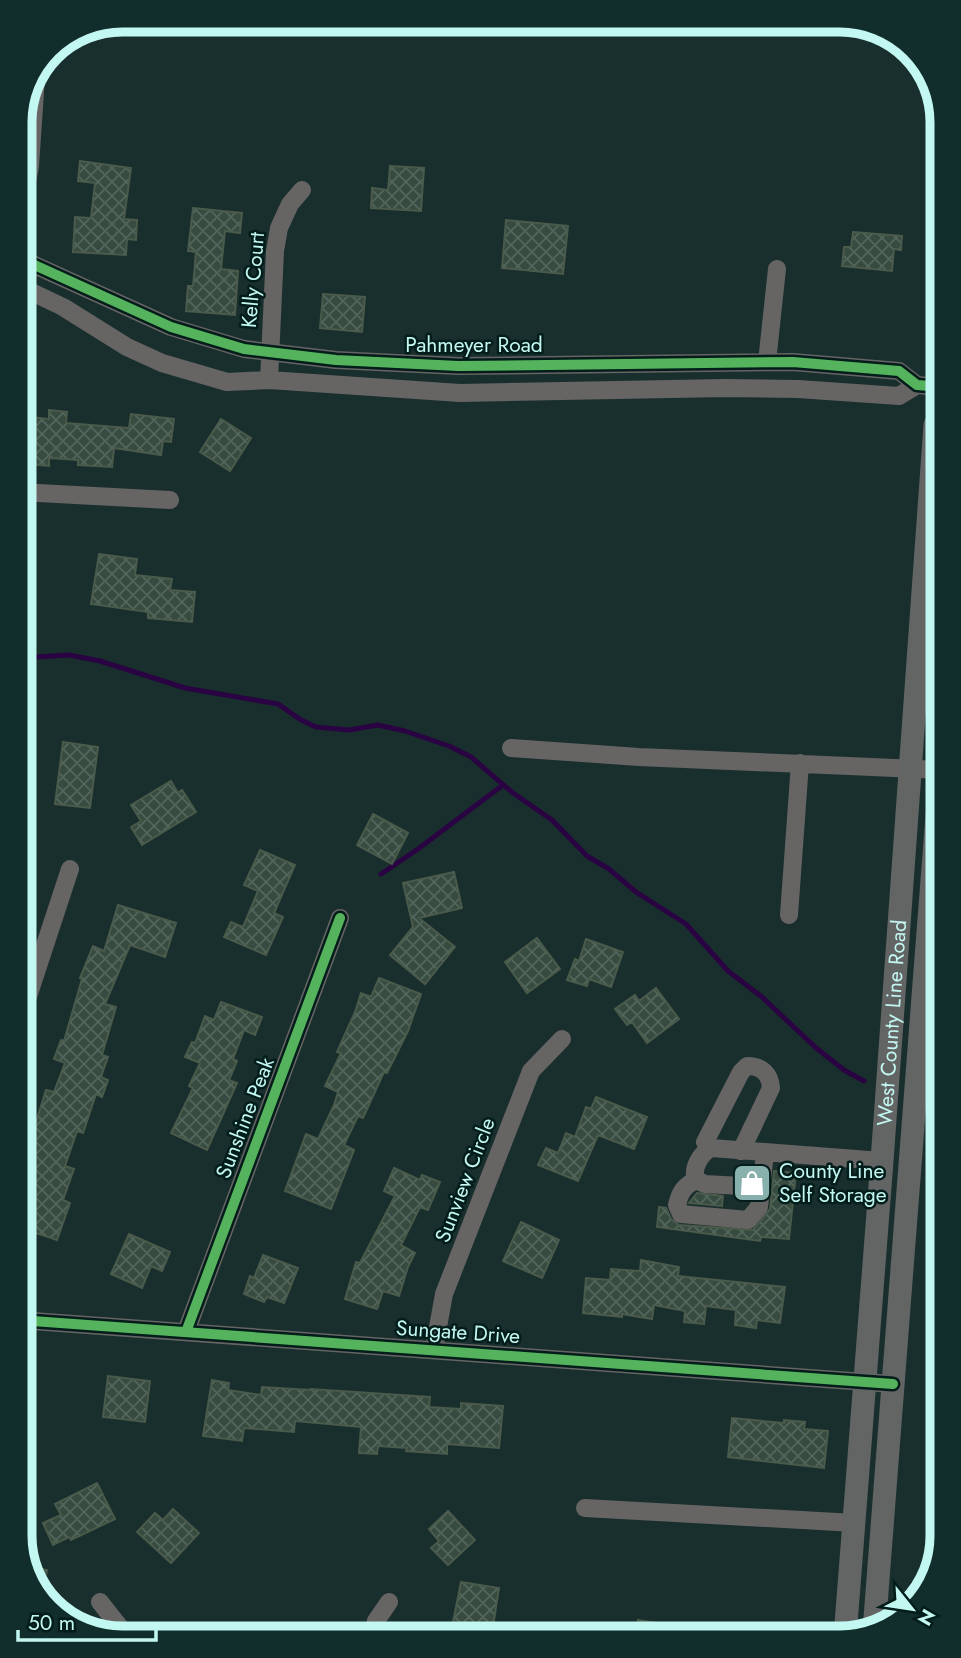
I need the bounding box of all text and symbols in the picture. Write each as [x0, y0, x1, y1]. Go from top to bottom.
street label: Kelly Court [234, 231, 272, 329]
street label: Pahmeyer Road [405, 330, 543, 360]
street label: West County Line Road [870, 919, 914, 1127]
street label: Sunshine Peak [208, 1052, 282, 1183]
street label: Sunview Circle [427, 1113, 503, 1247]
place label: County Line Self Storage [779, 1156, 887, 1210]
shop icon: County Line Self Storage [731, 1162, 773, 1204]
street label: Sungate Drive [395, 1313, 521, 1351]
north arrow [877, 1574, 947, 1644]
scale bar [18, 1598, 156, 1642]
text: N [911, 1604, 942, 1631]
text: 50 m [28, 1608, 75, 1638]

